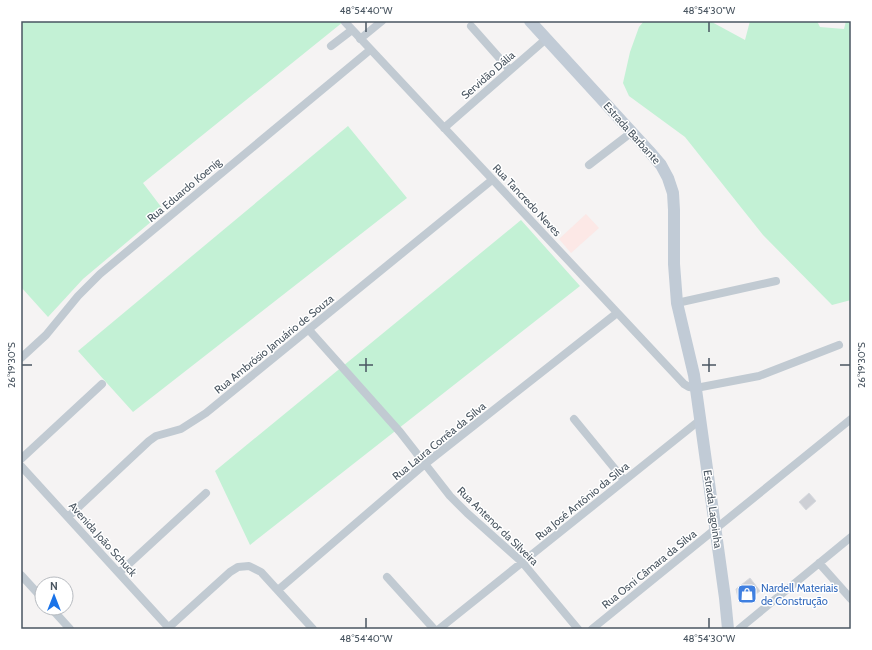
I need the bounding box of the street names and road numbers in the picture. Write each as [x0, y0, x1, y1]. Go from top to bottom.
street label: Servidão Dália [458, 47, 518, 102]
street label: Estrada Barbante [600, 99, 664, 167]
street label: Rua Eduardo Koenig [144, 155, 224, 225]
street label: Rua Tancredo Neves [490, 161, 564, 239]
street label: Rua Ambrósio Januário de Souza [211, 291, 337, 397]
street label: Rua Laura Corrêa da Silva [389, 399, 489, 483]
street label: Rua José Antônio da Silva [532, 458, 632, 543]
street label: Estrada Lagoinha [701, 469, 726, 550]
street label: Rua Antenor da Silveira [455, 484, 542, 569]
street label: Avenida João Schuck [66, 499, 140, 579]
street label: Rua Osni Câmara da Silva [599, 526, 700, 612]

